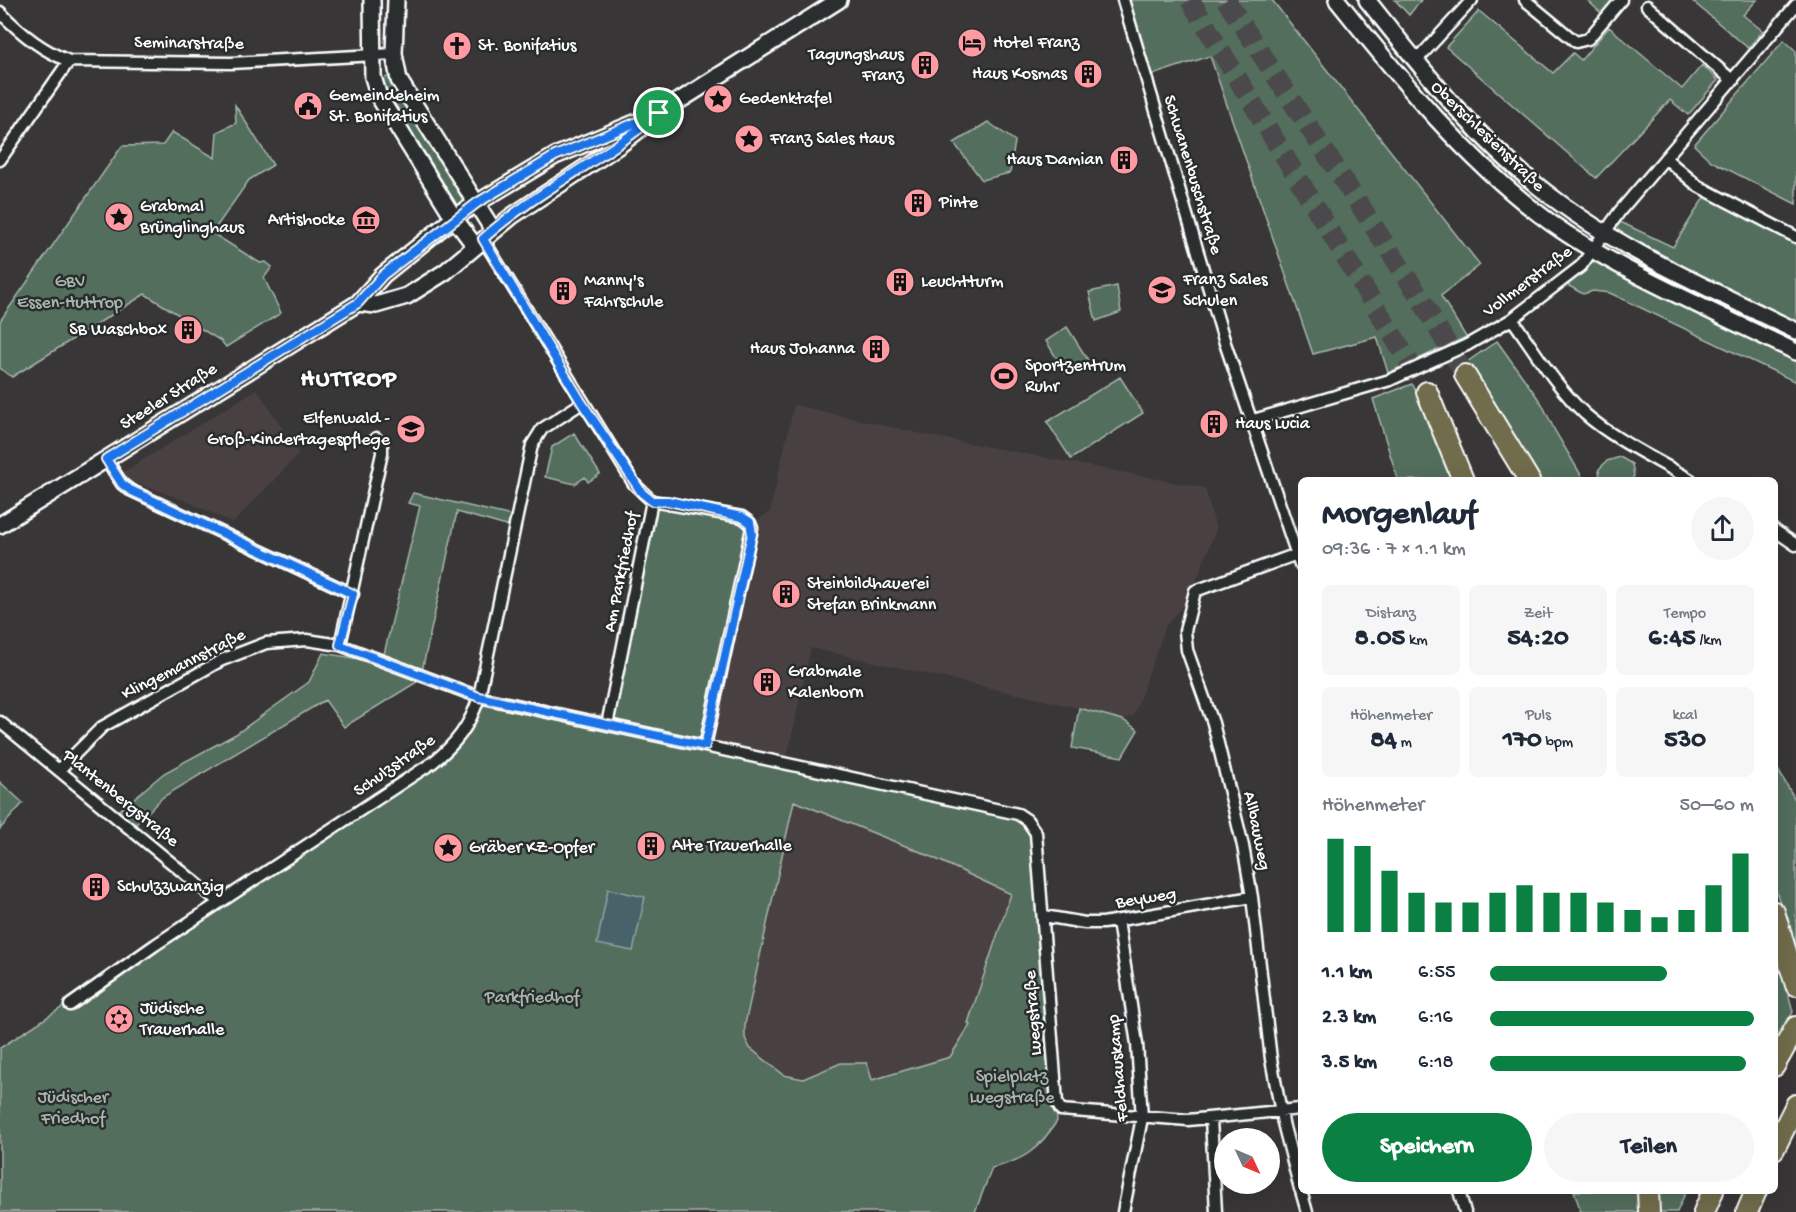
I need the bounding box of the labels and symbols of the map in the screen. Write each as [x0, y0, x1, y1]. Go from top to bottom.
hotel icon: Hotel Franz [956, 27, 988, 59]
church icon: St. Bonifatius [441, 30, 473, 62]
street label: Seminarstraße [134, 33, 245, 55]
place label: Hotel Franz [993, 33, 1081, 54]
place label: St. Bonifatius [478, 36, 578, 57]
place label: Tagungshaus Franz [807, 45, 905, 87]
building icon: Tagungshaus Franz [909, 49, 941, 81]
building icon: Haus Kosmas [1072, 58, 1104, 90]
place label: Haus Kosmas [972, 64, 1068, 85]
street label: Oberschlesienstraße [1426, 77, 1549, 197]
place icon: Gedenktafel [702, 83, 734, 115]
place label: Gemeindeheim St. Bonifatius [329, 86, 440, 128]
pin [633, 87, 684, 138]
place label: Gedenktafel [739, 89, 832, 110]
public building icon: Gemeindeheim St. Bonifatius [292, 90, 324, 122]
street label: Schwanenbuschstraße [1158, 93, 1226, 258]
place icon: Franz Sales Haus [733, 123, 765, 155]
place label: Franz Sales Haus [769, 129, 896, 150]
building icon: Haus Damian [1108, 144, 1140, 176]
place label: Haus Damian [1006, 150, 1103, 171]
building icon: Pinte [902, 187, 934, 219]
place label: Pinte [938, 193, 979, 214]
place label: Grabmal Brünglinghaus [139, 197, 246, 239]
place icon: Grabmal Brünglinghaus [103, 201, 135, 233]
museum icon: Artishocke [350, 204, 382, 236]
place label: Artishocke [268, 210, 346, 231]
street label: Vollmerstraße [1478, 241, 1577, 323]
building icon: Leuchtturm [884, 266, 916, 298]
place label: Franz Sales Schulen [1182, 270, 1269, 312]
place label: Manny's Fahrschule [583, 271, 664, 313]
park label: GBV Essen-Huttrop [17, 272, 123, 314]
place label: Leuchtturm [921, 272, 1004, 293]
school or university icon: Franz Sales Schulen [1146, 274, 1178, 306]
building icon: Manny's Fahrschule [547, 275, 579, 307]
building icon: SB Waschbox [172, 314, 204, 346]
place label: SB Waschbox [69, 320, 168, 341]
building icon: Haus Johanna [860, 333, 892, 365]
place label: Haus Johanna [750, 339, 856, 360]
place label: Sportzentrum Ruhr [1025, 356, 1126, 398]
street label: Steeler Straße [117, 358, 222, 435]
sports icon: Sportzentrum Ruhr [988, 360, 1020, 392]
district label: HUTTROP [301, 366, 397, 395]
building icon: Haus Lucia [1198, 408, 1230, 440]
place label: Elfenwald - Groß-Kindertagespflege [207, 409, 391, 451]
school or university icon: Elfenwald - Groß-Kindertagespflege [395, 413, 427, 445]
place label: Haus Lucia [1235, 414, 1311, 435]
street label: Am Parkfriedhof [600, 509, 644, 634]
place label: Steinbildhauerei Stefan Brinkmann [807, 574, 937, 616]
building icon: Steinbildhauerei Stefan Brinkmann [770, 578, 802, 610]
street label: Klingemannstraße [119, 624, 250, 705]
place label: Grabmale Kalenborn [788, 662, 864, 704]
building icon: Grabmale Kalenborn [751, 666, 783, 698]
street label: Schulzstraße [350, 730, 441, 802]
street label: Plantenbergstraße [57, 745, 183, 853]
street label: Allbauweg [1237, 790, 1275, 872]
building icon: Alte Trauerhalle [635, 830, 667, 862]
place icon: Gräber KZ-Opfer [432, 832, 464, 864]
place label: Alte Trauerhalle [672, 836, 792, 857]
place label: Gräber KZ-Opfer [469, 838, 596, 859]
building icon: Schulzzwanzig [80, 871, 112, 903]
place label: Schulzzwanzig [117, 877, 224, 898]
street label: Beyweg [1113, 884, 1178, 914]
street label: Luegstraße [1021, 969, 1047, 1056]
park label: Parkfriedhof [484, 988, 581, 1009]
place label: Jüdische Trauerhalle [139, 999, 225, 1041]
synagogue icon: Jüdische Trauerhalle [103, 1003, 135, 1035]
street label: Feldhauskamp [1104, 1013, 1134, 1123]
park label: Spielplatz Luegstraße [969, 1067, 1055, 1109]
park label: Jüdischer Friedhof [38, 1088, 110, 1130]
north arrow [1214, 1128, 1280, 1194]

